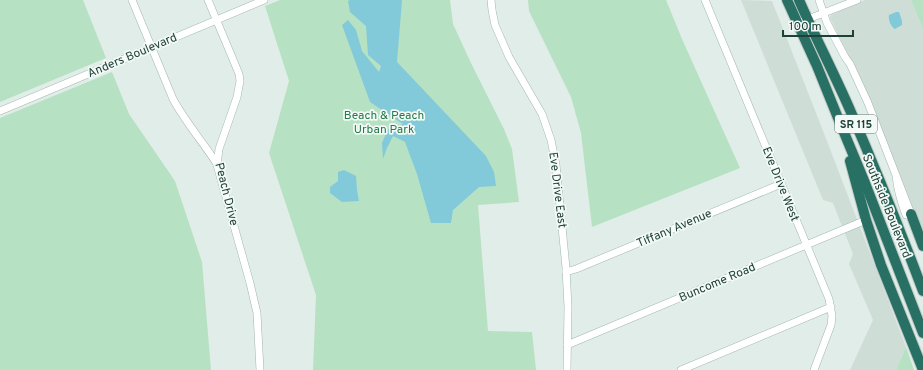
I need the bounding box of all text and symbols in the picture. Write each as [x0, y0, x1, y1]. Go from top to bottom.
scale bar [783, 12, 853, 38]
text: 100 m [789, 19, 822, 35]
street label: Anders Boulevard [85, 30, 180, 82]
park label: Beach & Peach Urban Park [344, 108, 424, 138]
road number: SR 115 [835, 115, 877, 133]
street label: Eve Drive West [758, 145, 802, 224]
street label: Eve Drive East [544, 151, 570, 229]
street label: Southside Boulevard [858, 152, 914, 261]
street label: Peach Drive [210, 161, 242, 227]
street label: Tiffany Avenue [634, 206, 714, 252]
street label: Buncome Road [677, 260, 758, 306]

